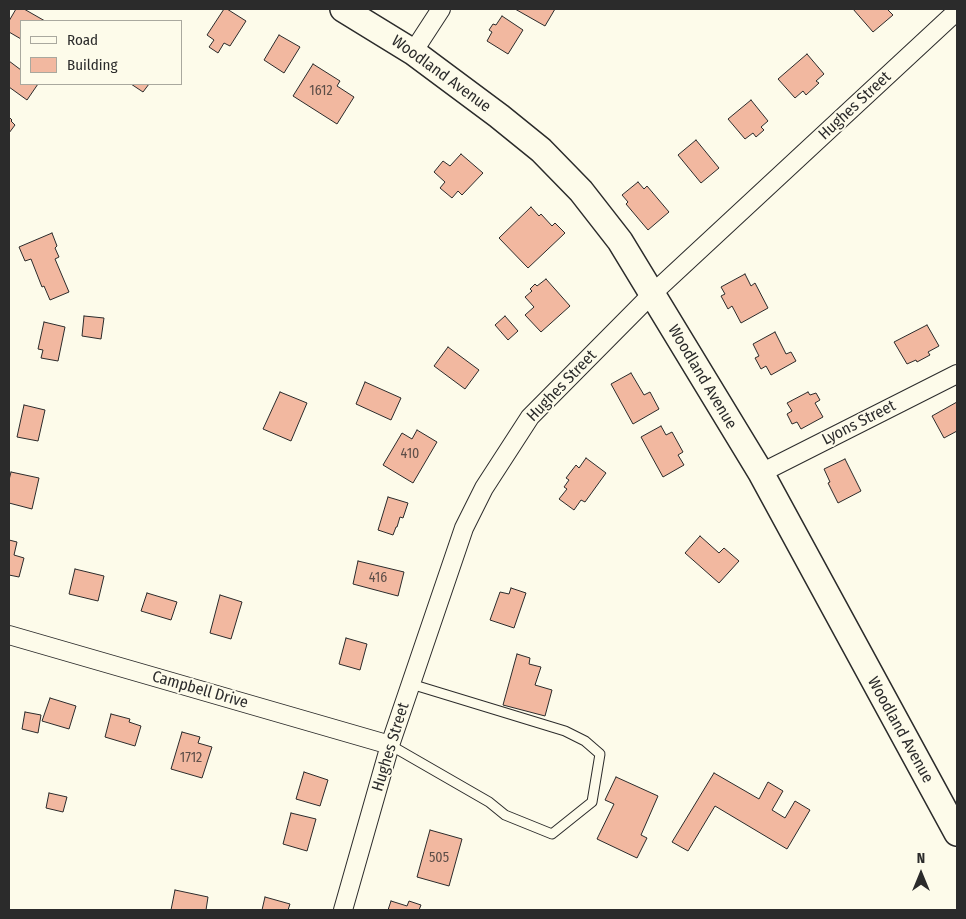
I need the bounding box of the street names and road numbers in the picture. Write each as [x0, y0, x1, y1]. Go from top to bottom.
street label: Woodland Avenue [388, 32, 494, 116]
street label: Hughes Street [815, 68, 895, 144]
street label: Woodland Avenue [663, 321, 741, 433]
street label: Hughes Street [523, 346, 601, 426]
street label: Lyons Street [819, 396, 899, 450]
street label: Campbell Drive [150, 667, 250, 713]
street label: Woodland Avenue [863, 674, 937, 786]
street label: Hughes Street [368, 700, 414, 794]

